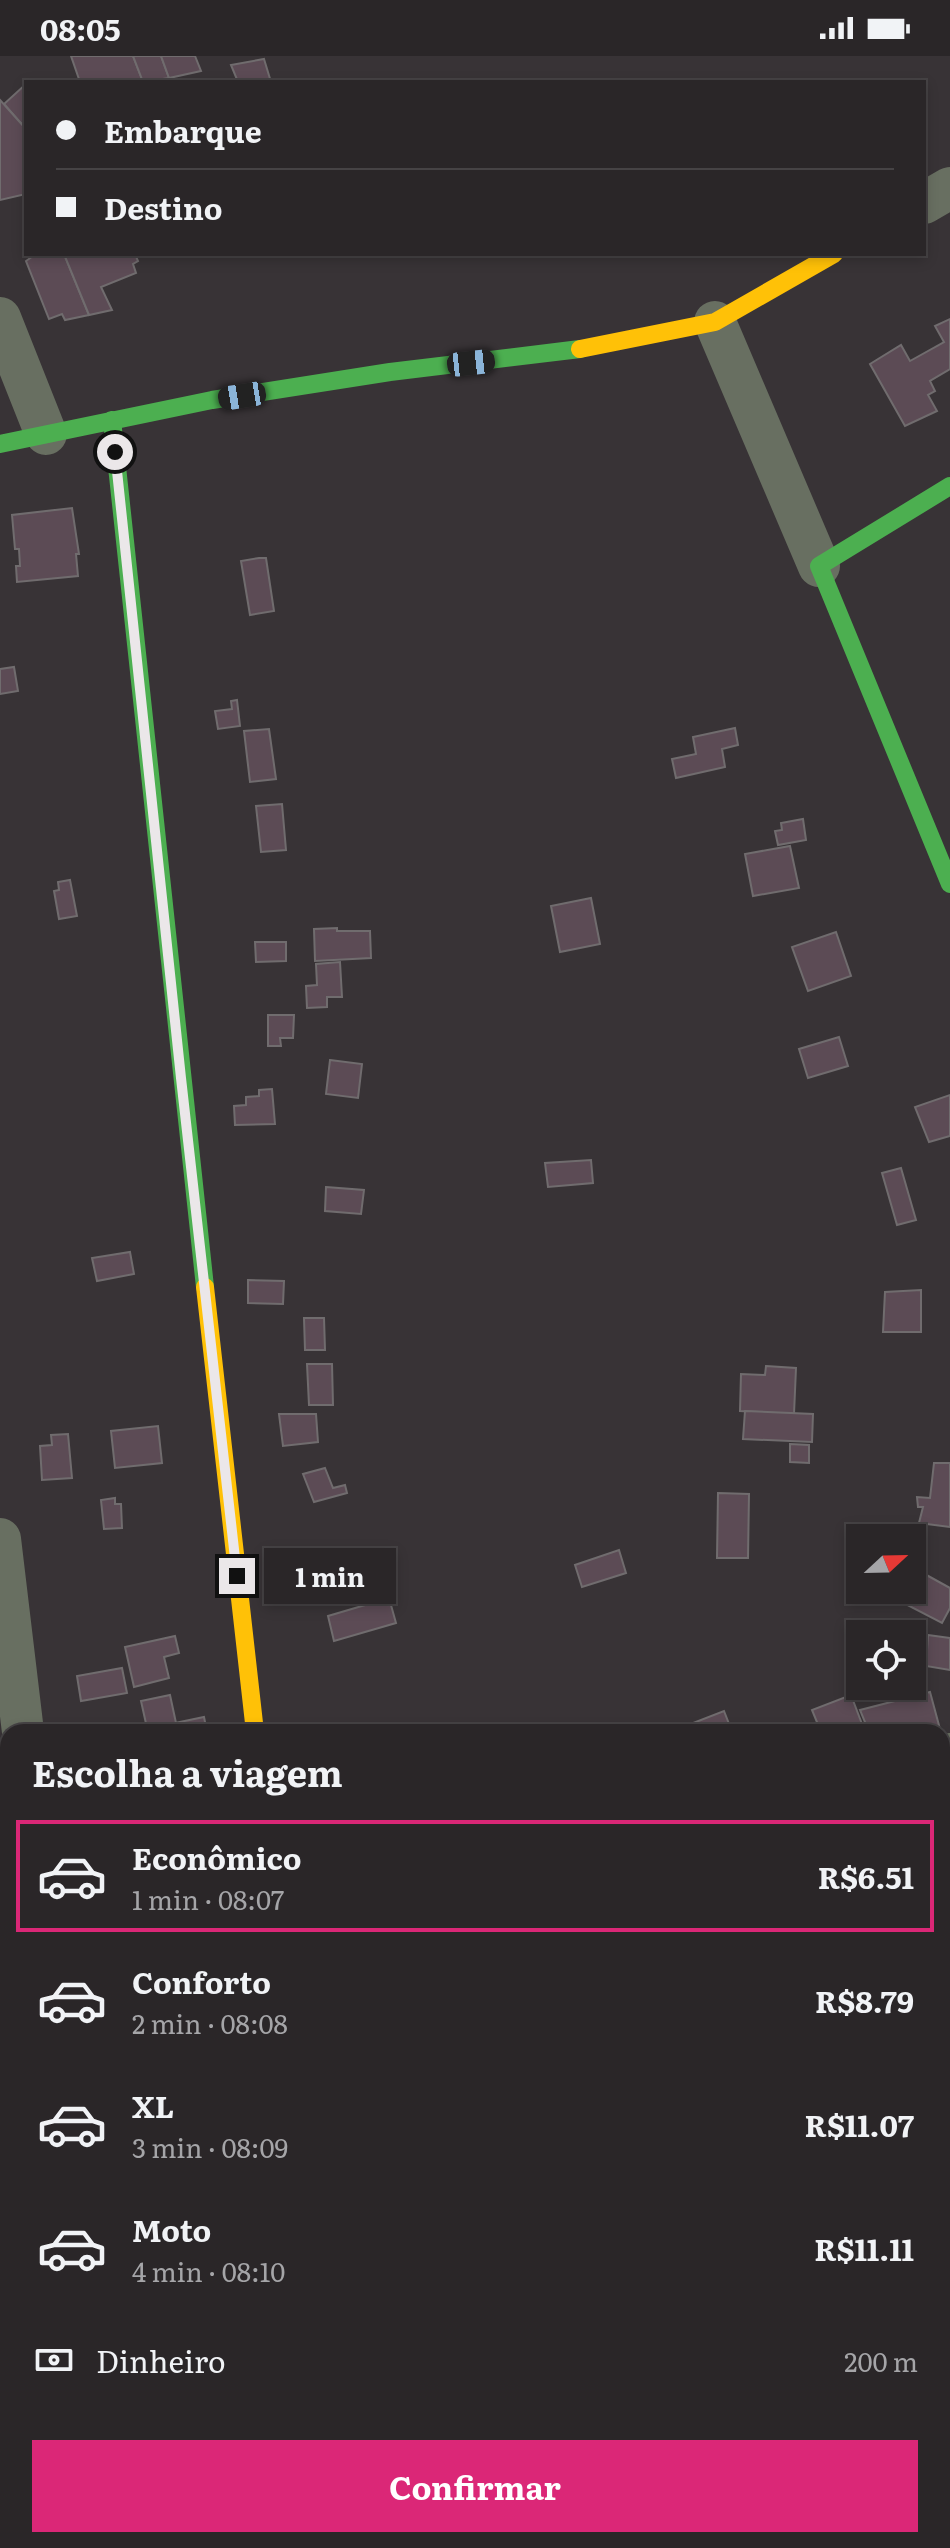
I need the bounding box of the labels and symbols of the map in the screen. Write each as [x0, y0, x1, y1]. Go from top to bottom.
car [446, 349, 496, 377]
car [216, 380, 268, 412]
route start [97, 434, 133, 470]
north arrow [846, 1524, 926, 1604]
callout: 1 min [265, 1548, 397, 1604]
route end [219, 1558, 255, 1594]

